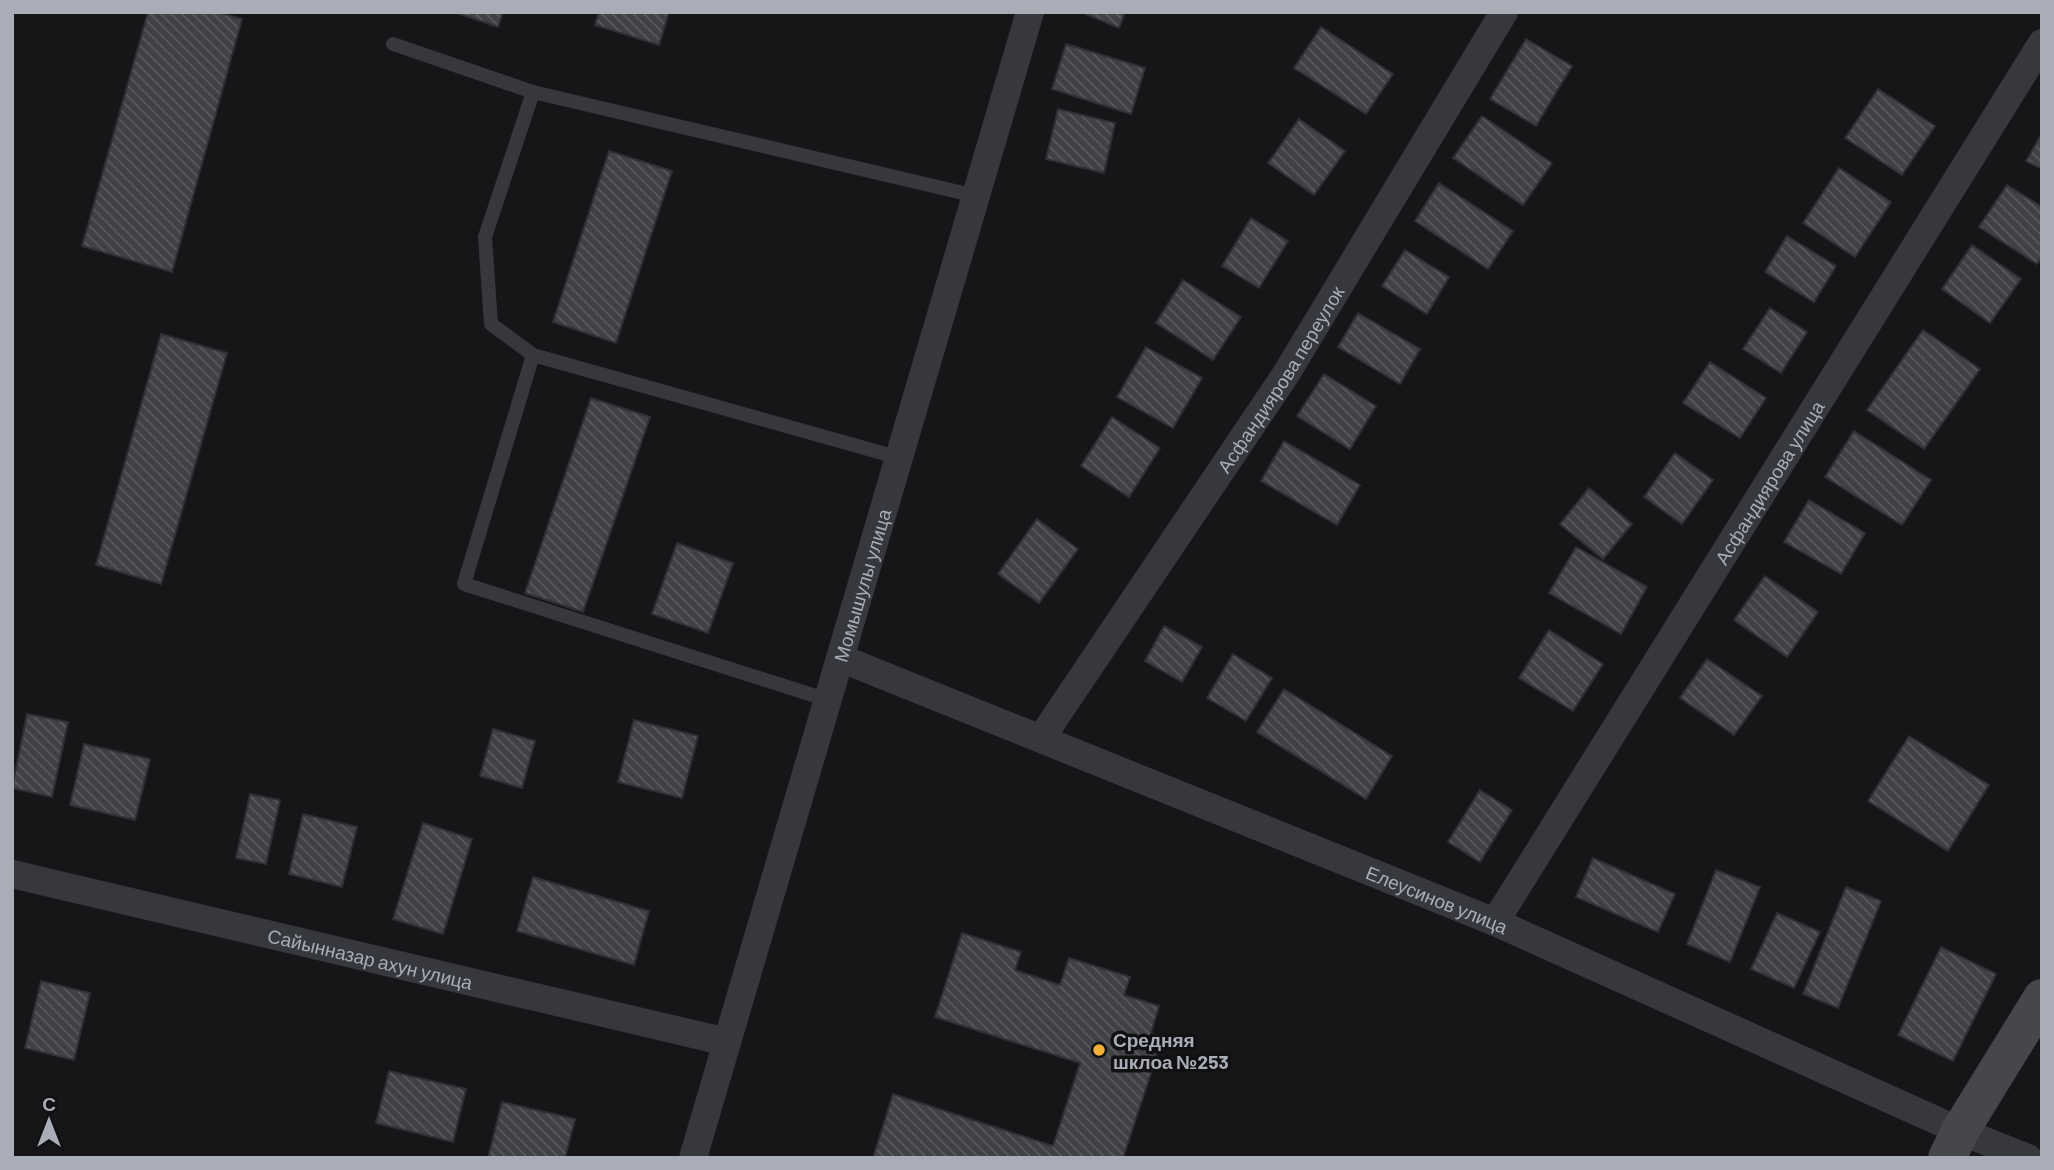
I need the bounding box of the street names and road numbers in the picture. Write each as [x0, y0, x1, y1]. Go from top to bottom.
street label: Асфандиярова переулок [1212, 281, 1348, 477]
street label: Асфандиярова улица [1709, 396, 1829, 568]
street label: Момышулы улица [828, 506, 895, 665]
street label: Елеусинов улица [1363, 860, 1512, 938]
street label: Сайынназар ахун улица [265, 923, 476, 993]

